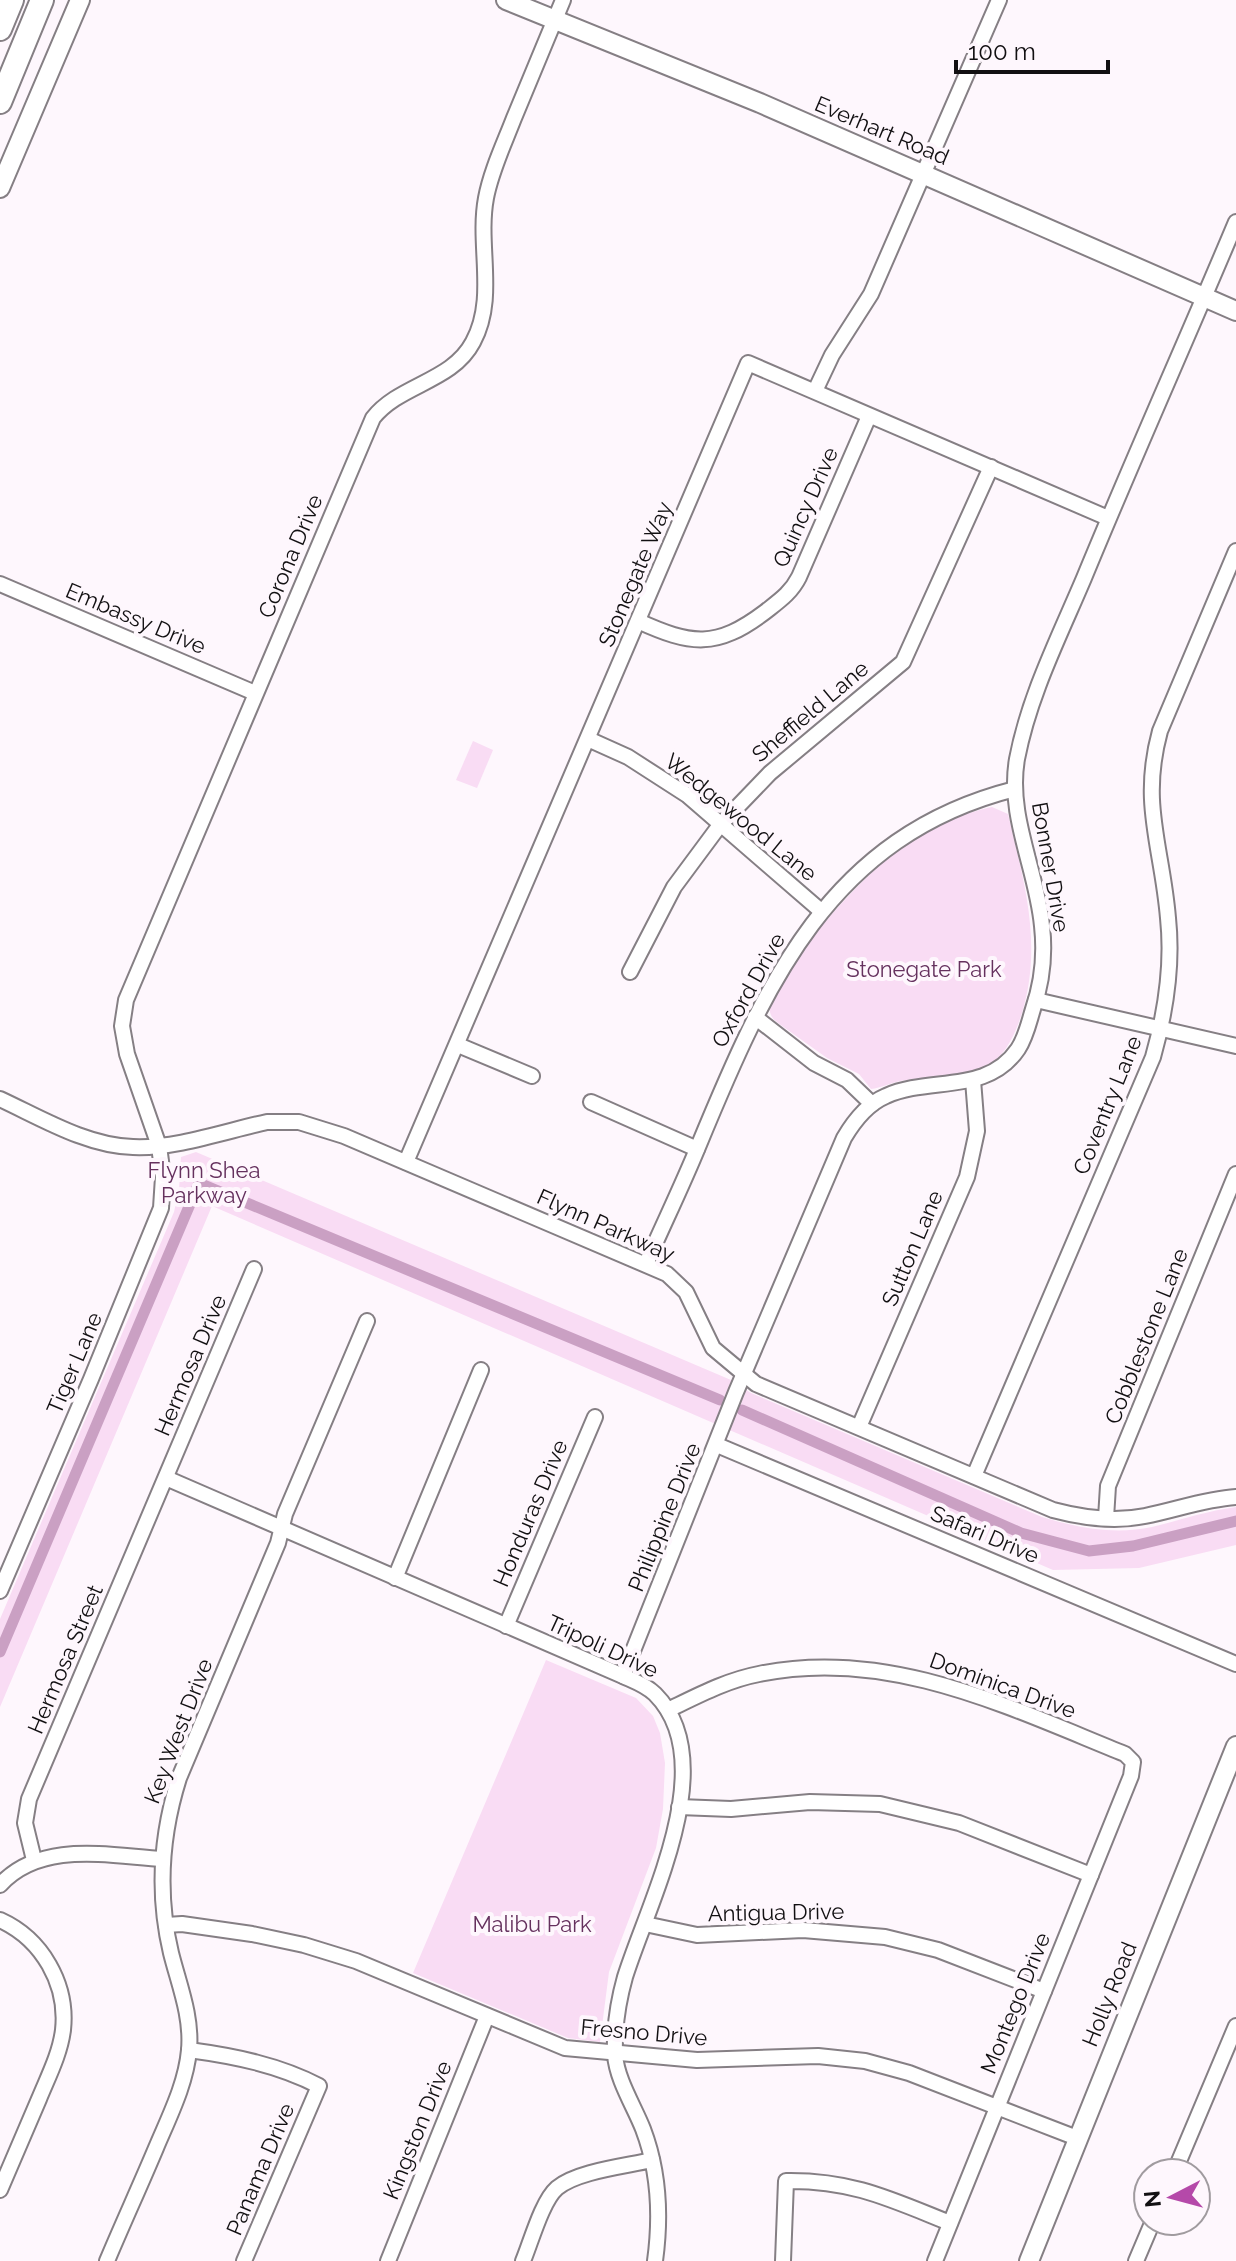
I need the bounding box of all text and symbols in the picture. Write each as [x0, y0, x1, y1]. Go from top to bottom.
scale bar [956, 24, 1108, 74]
text: 100 m [968, 37, 1036, 66]
street label: Everhart Road [811, 90, 953, 170]
street label: Quincy Drive [767, 443, 843, 571]
street label: Corona Drive [252, 490, 328, 622]
street label: Stonegate Way [593, 498, 677, 650]
street label: Embassy Drive [62, 577, 210, 659]
street label: Sheffield Lane [747, 655, 874, 767]
street label: Wedgewood Lane [660, 748, 822, 886]
street label: Bonner Drive [1027, 800, 1075, 934]
street label: Oxford Drive [706, 928, 790, 1052]
park label: Stonegate Park [846, 956, 1002, 982]
street label: Coventry Lane [1067, 1032, 1147, 1178]
park label: Flynn Shea Parkway [148, 1157, 260, 1208]
street label: Flynn Parkway [533, 1183, 679, 1267]
street label: Sutton Lane [876, 1186, 948, 1310]
street label: Cobblestone Lane [1099, 1244, 1193, 1428]
street label: Hermosa Drive [149, 1290, 231, 1439]
street label: Tiger Lane [41, 1308, 107, 1418]
street label: Honduras Drive [487, 1436, 573, 1590]
street label: Philippine Drive [622, 1439, 706, 1595]
street label: Safari Drive [927, 1500, 1043, 1568]
street label: Hermosa Street [22, 1580, 108, 1737]
street label: Tripoli Drive [543, 1609, 663, 1683]
street label: Dominica Drive [926, 1647, 1080, 1724]
street label: Key West Drive [138, 1655, 218, 1807]
street label: Antigua Drive [708, 1898, 845, 1926]
park label: Malibu Park [472, 1911, 592, 1937]
street label: Montego Drive [975, 1929, 1055, 2077]
street label: Holly Road [1076, 1938, 1142, 2050]
street label: Fresno Drive [580, 2014, 708, 2050]
street label: Kingston Drive [377, 2057, 457, 2203]
street label: Panama Drive [221, 2099, 299, 2239]
north arrow [1132, 2157, 1212, 2237]
text: N [1138, 2189, 1166, 2209]

